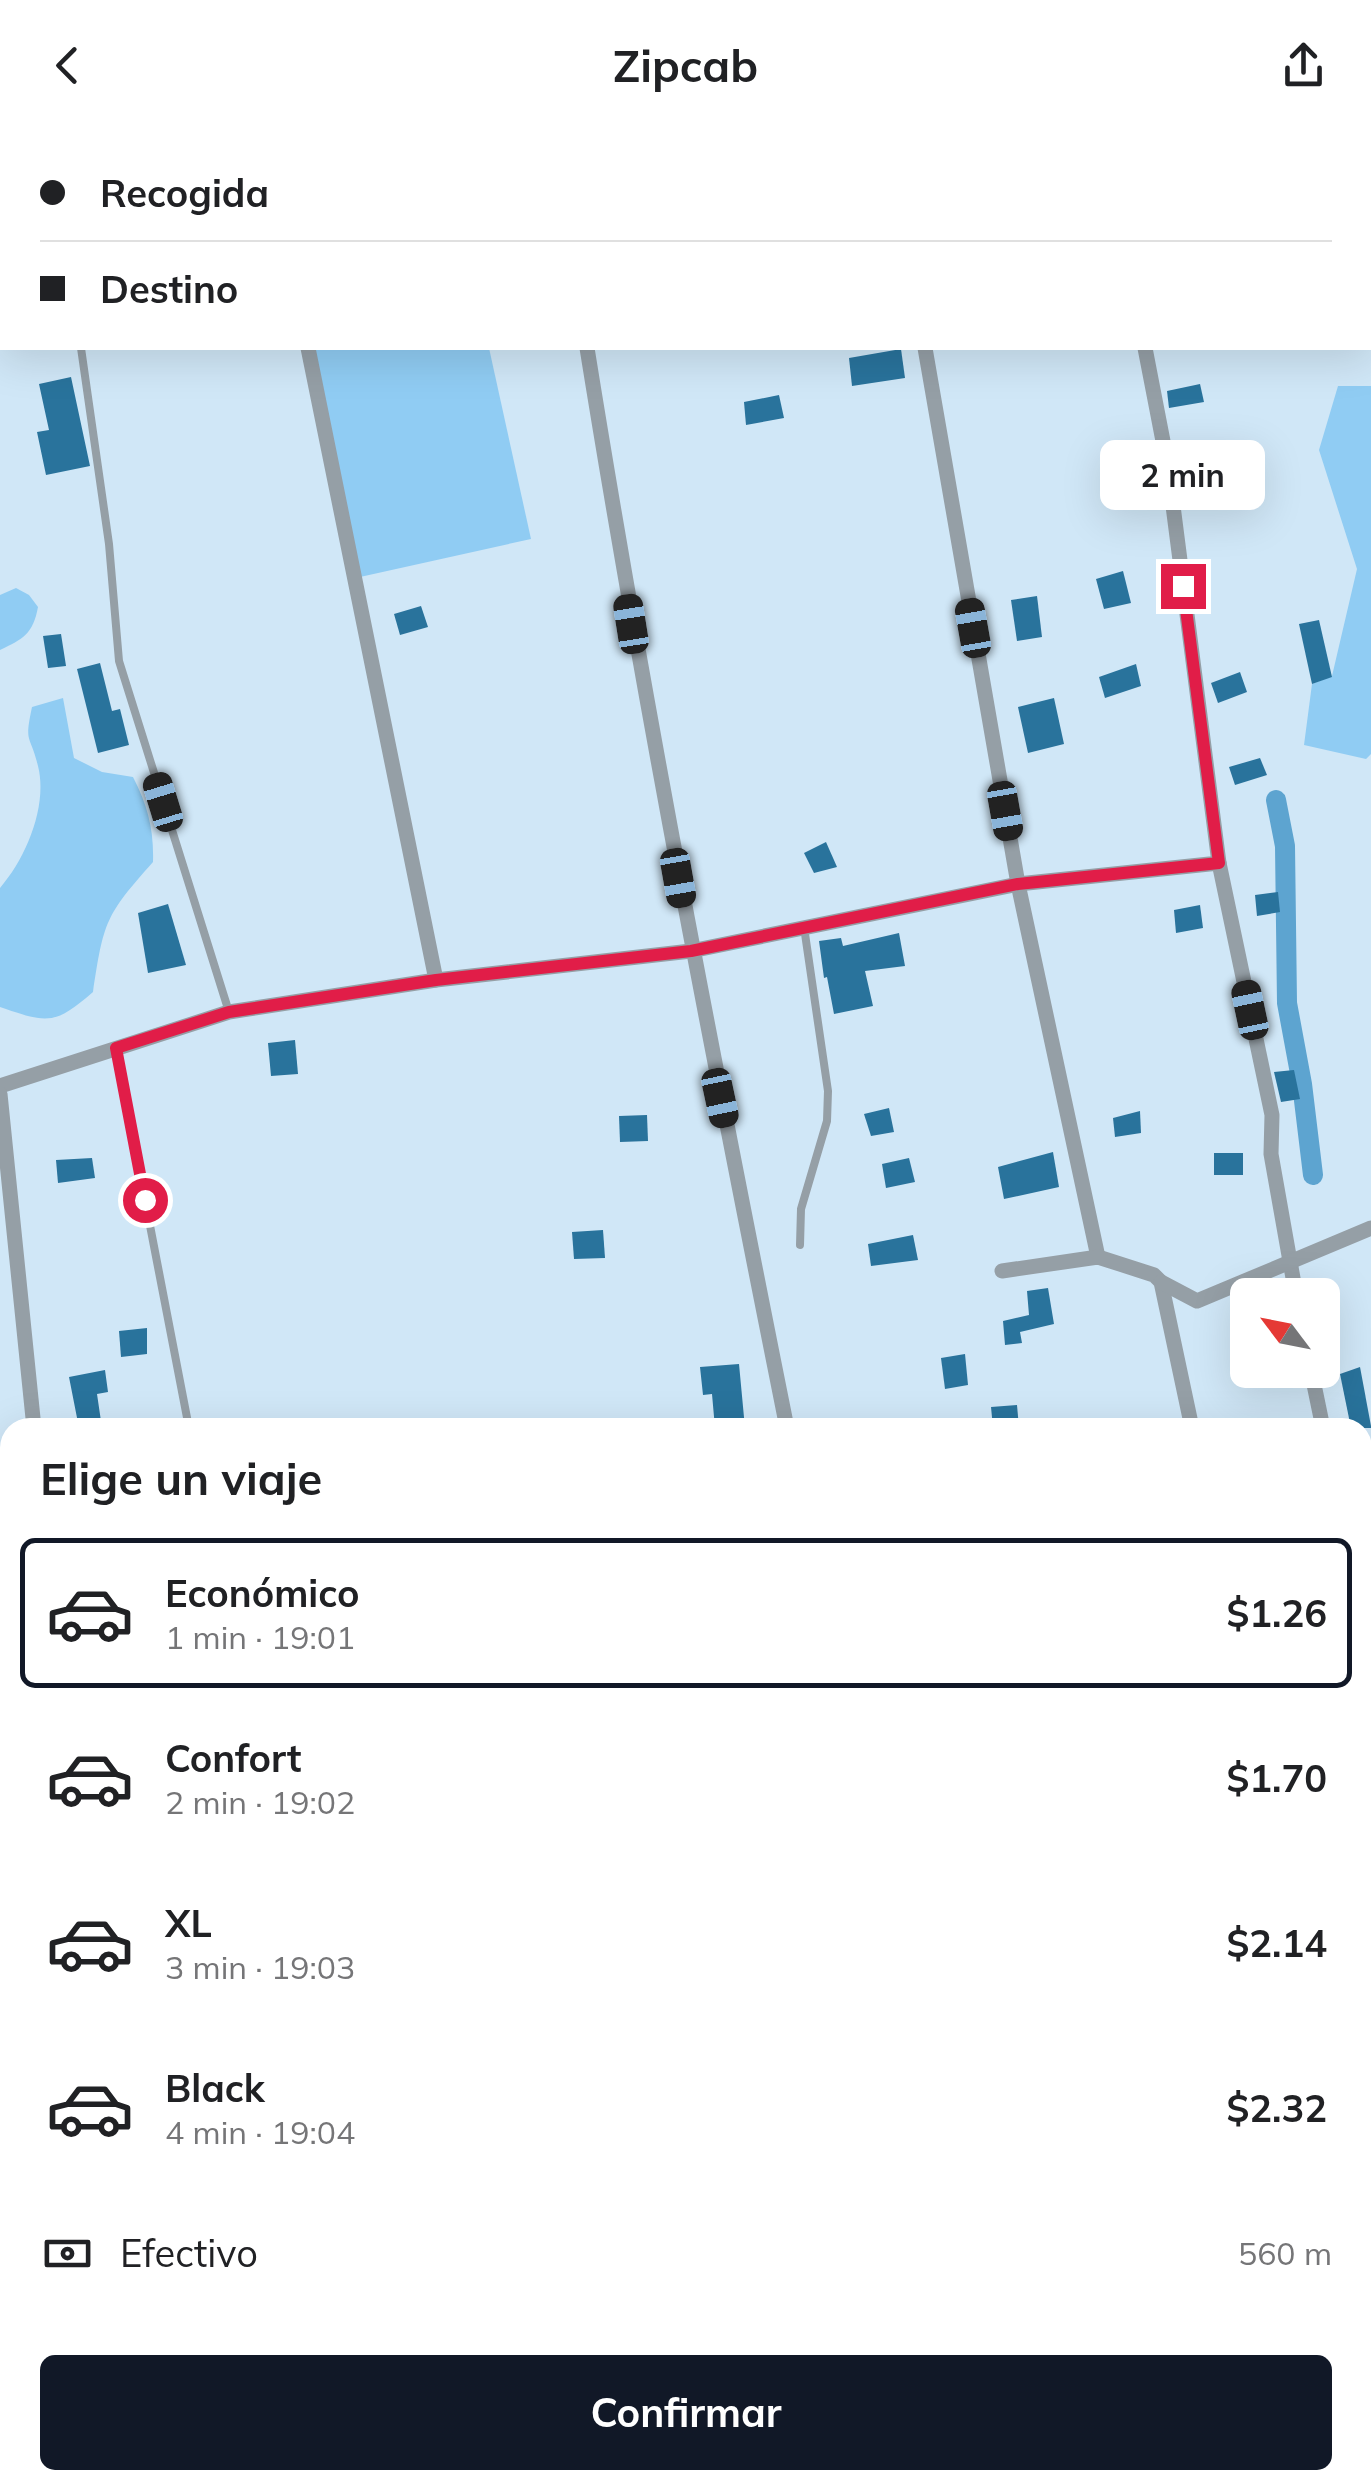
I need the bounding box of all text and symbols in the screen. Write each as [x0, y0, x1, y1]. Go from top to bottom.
text: Zipcab [613, 37, 758, 93]
icon: back [40, 38, 95, 93]
icon: share [1276, 38, 1331, 93]
text: Recogida [100, 169, 269, 217]
text: Destino [100, 265, 238, 313]
callout: 2 min [1100, 441, 1266, 511]
text: 2 min [1140, 455, 1225, 495]
route end [1161, 564, 1206, 609]
car [611, 592, 651, 656]
car [953, 596, 993, 660]
car [140, 769, 186, 835]
car [985, 779, 1025, 843]
car [658, 846, 698, 910]
car [1229, 978, 1271, 1042]
car [699, 1066, 741, 1130]
route start [123, 1178, 168, 1223]
north arrow [1230, 1278, 1340, 1388]
map controls [1230, 1278, 1340, 1388]
text: Elige un viaje [40, 1450, 322, 1506]
icon: car [45, 1568, 135, 1658]
text: Económico [165, 1569, 360, 1617]
text: $1.26 [1226, 1589, 1327, 1637]
text: 1 min · 19:01 [165, 1617, 355, 1657]
icon: car [45, 1733, 135, 1823]
text: Confort [165, 1734, 302, 1782]
text: $1.70 [1226, 1754, 1327, 1802]
text: 2 min · 19:02 [165, 1782, 355, 1822]
icon: car [45, 1898, 135, 1988]
text: XL [165, 1899, 212, 1947]
text: $2.14 [1226, 1919, 1327, 1967]
text: 3 min · 19:03 [165, 1947, 355, 1987]
icon: car [45, 2063, 135, 2153]
text: Black [165, 2064, 265, 2112]
text: $2.32 [1226, 2084, 1327, 2132]
text: 4 min · 19:04 [165, 2112, 355, 2152]
icon: cash [40, 2226, 95, 2281]
text: Efectivo [120, 2229, 258, 2277]
text: 560 m [1238, 2233, 1332, 2273]
button: Confirmar [40, 2355, 1332, 2470]

